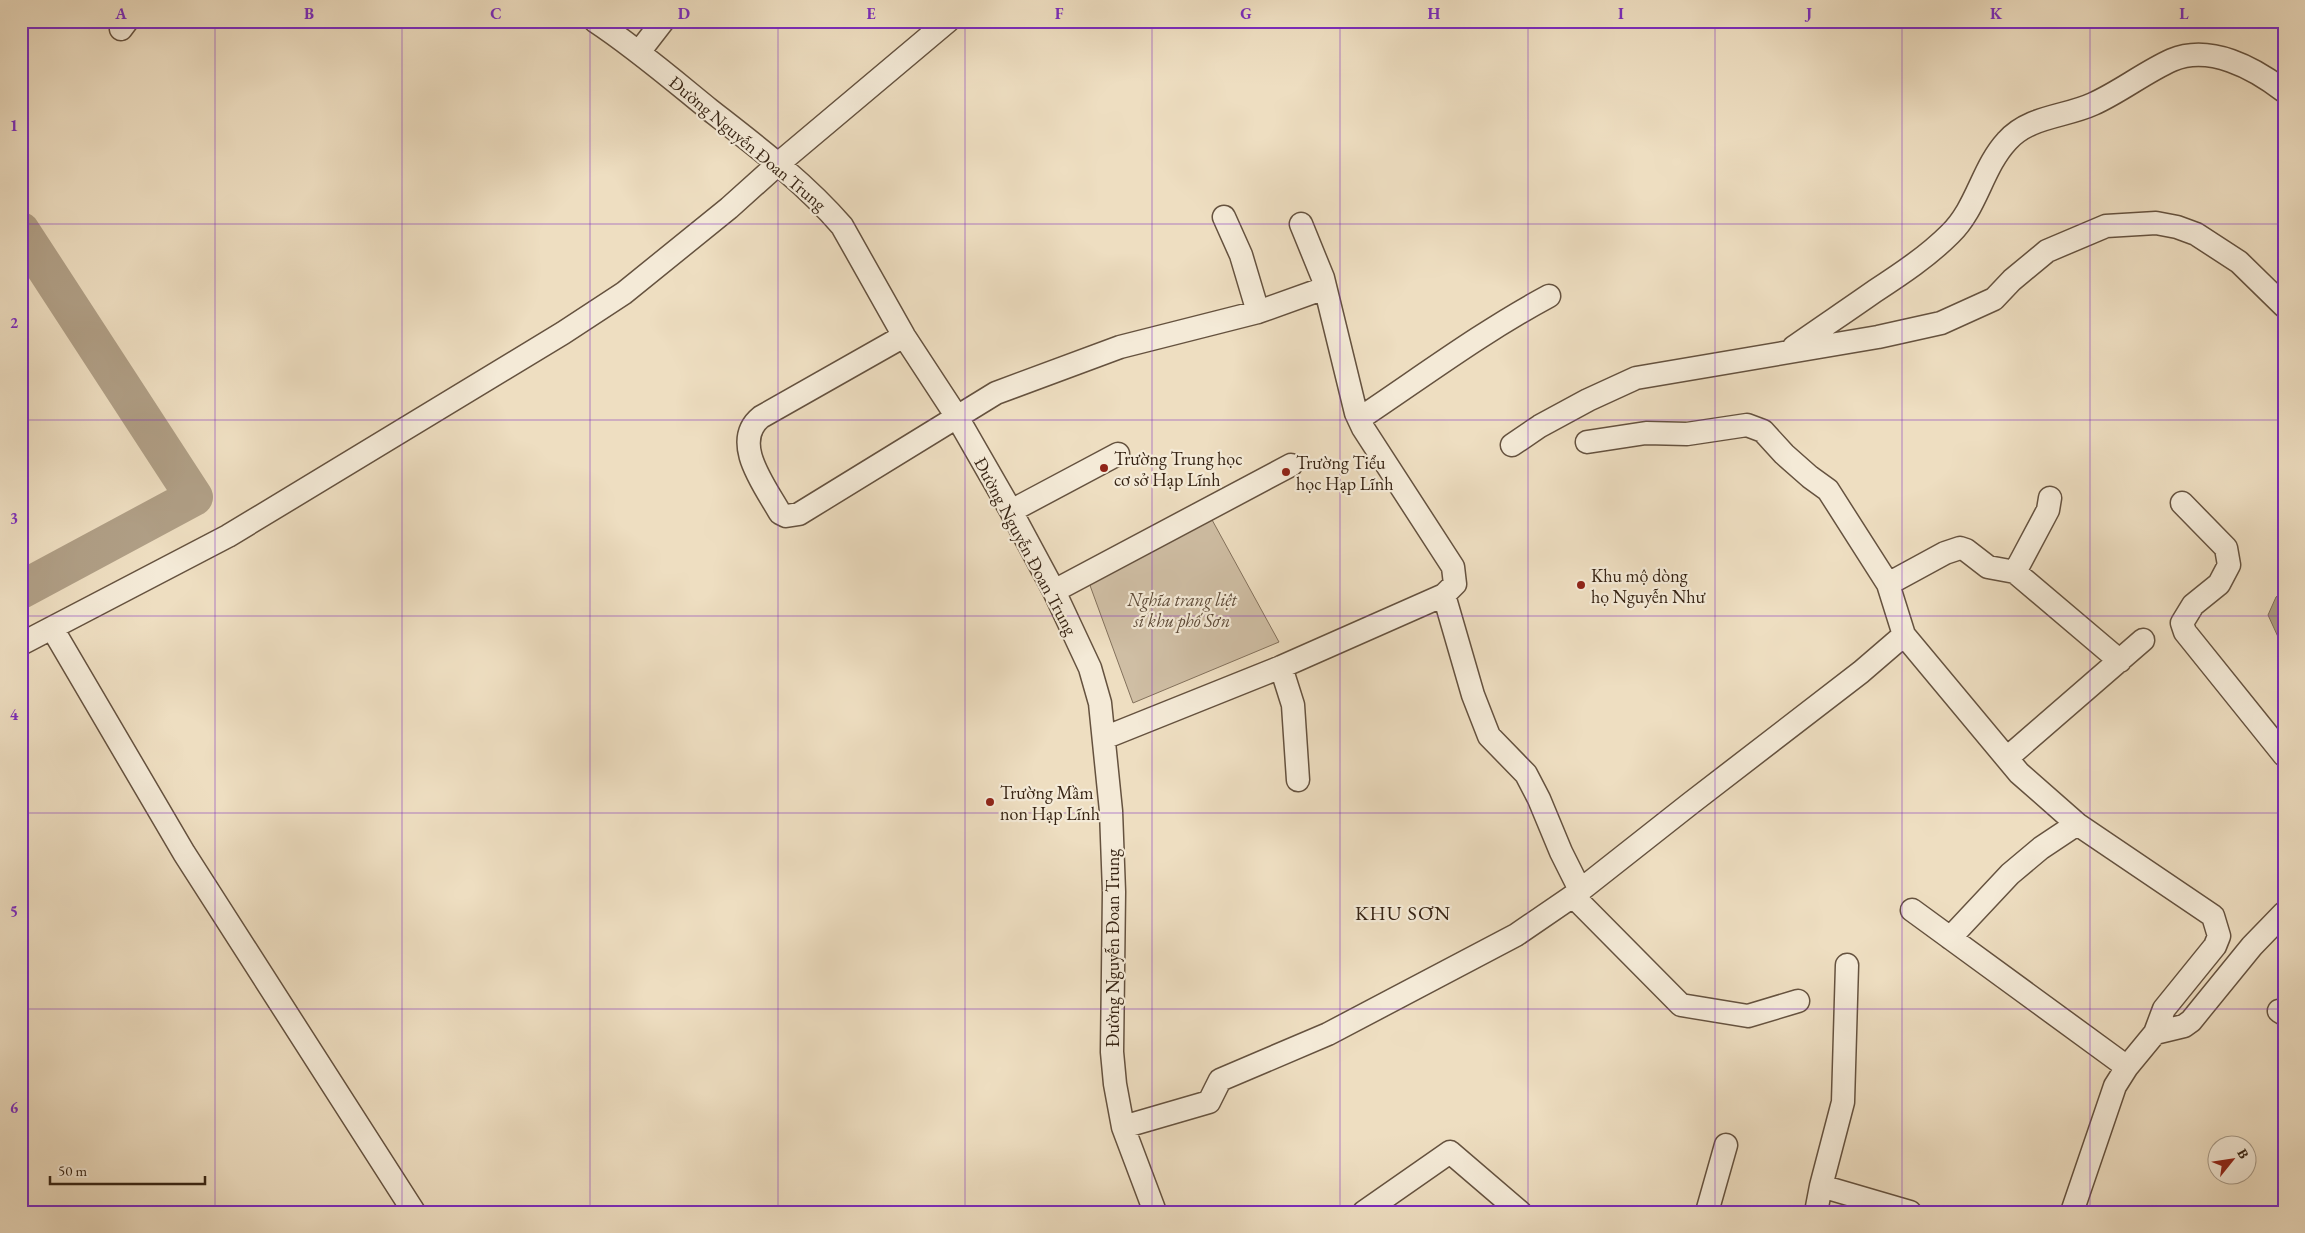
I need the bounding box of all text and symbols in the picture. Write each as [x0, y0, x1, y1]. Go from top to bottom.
text: A [114, 3, 127, 24]
text: B [304, 3, 314, 24]
text: C [490, 3, 502, 24]
text: D [678, 3, 690, 24]
text: E [866, 3, 876, 24]
text: F [1055, 3, 1064, 24]
text: G [1240, 3, 1252, 24]
text: H [1428, 3, 1441, 24]
text: I [1618, 3, 1624, 24]
text: J [1804, 3, 1812, 24]
text: K [1990, 3, 2003, 24]
text: L [2179, 3, 2189, 24]
street label: Đường Nguyễn Đoan Trung [665, 70, 831, 216]
text: 1 [10, 115, 18, 136]
text: 2 [10, 312, 19, 333]
place label: Trường Trung học cơ sở Hạp Lĩnh [1114, 447, 1243, 491]
place label: Trường Tiểu học Hạp Lĩnh [1296, 451, 1394, 495]
street label: Đường Nguyễn Đoan Trung [969, 453, 1083, 639]
marker: Trường Trung học cơ sở Hạp Lĩnh [1098, 462, 1110, 474]
marker: Trường Tiểu học Hạp Lĩnh [1280, 466, 1292, 478]
text: 3 [10, 508, 18, 529]
place label: Khu mộ dòng họ Nguyễn Như [1591, 564, 1706, 608]
marker: Khu mộ dòng họ Nguyễn Như [1575, 579, 1587, 591]
park label: Nghĩa trang liệt sĩ khu phố Sơn [1126, 588, 1237, 633]
text: 4 [10, 704, 19, 725]
place label: Trường Mầm non Hạp Lĩnh [1000, 781, 1100, 825]
marker: Trường Mầm non Hạp Lĩnh [984, 796, 996, 808]
street label: Đường Nguyễn Đoan Trung [1101, 849, 1124, 1047]
district label: KHU SƠN [1355, 900, 1451, 926]
text: 5 [10, 901, 18, 922]
text: 6 [10, 1097, 19, 1118]
north arrow [2208, 1136, 2258, 1186]
text: B [2233, 1145, 2253, 1162]
scale bar [50, 1153, 205, 1185]
text: 50 m [58, 1161, 87, 1180]

